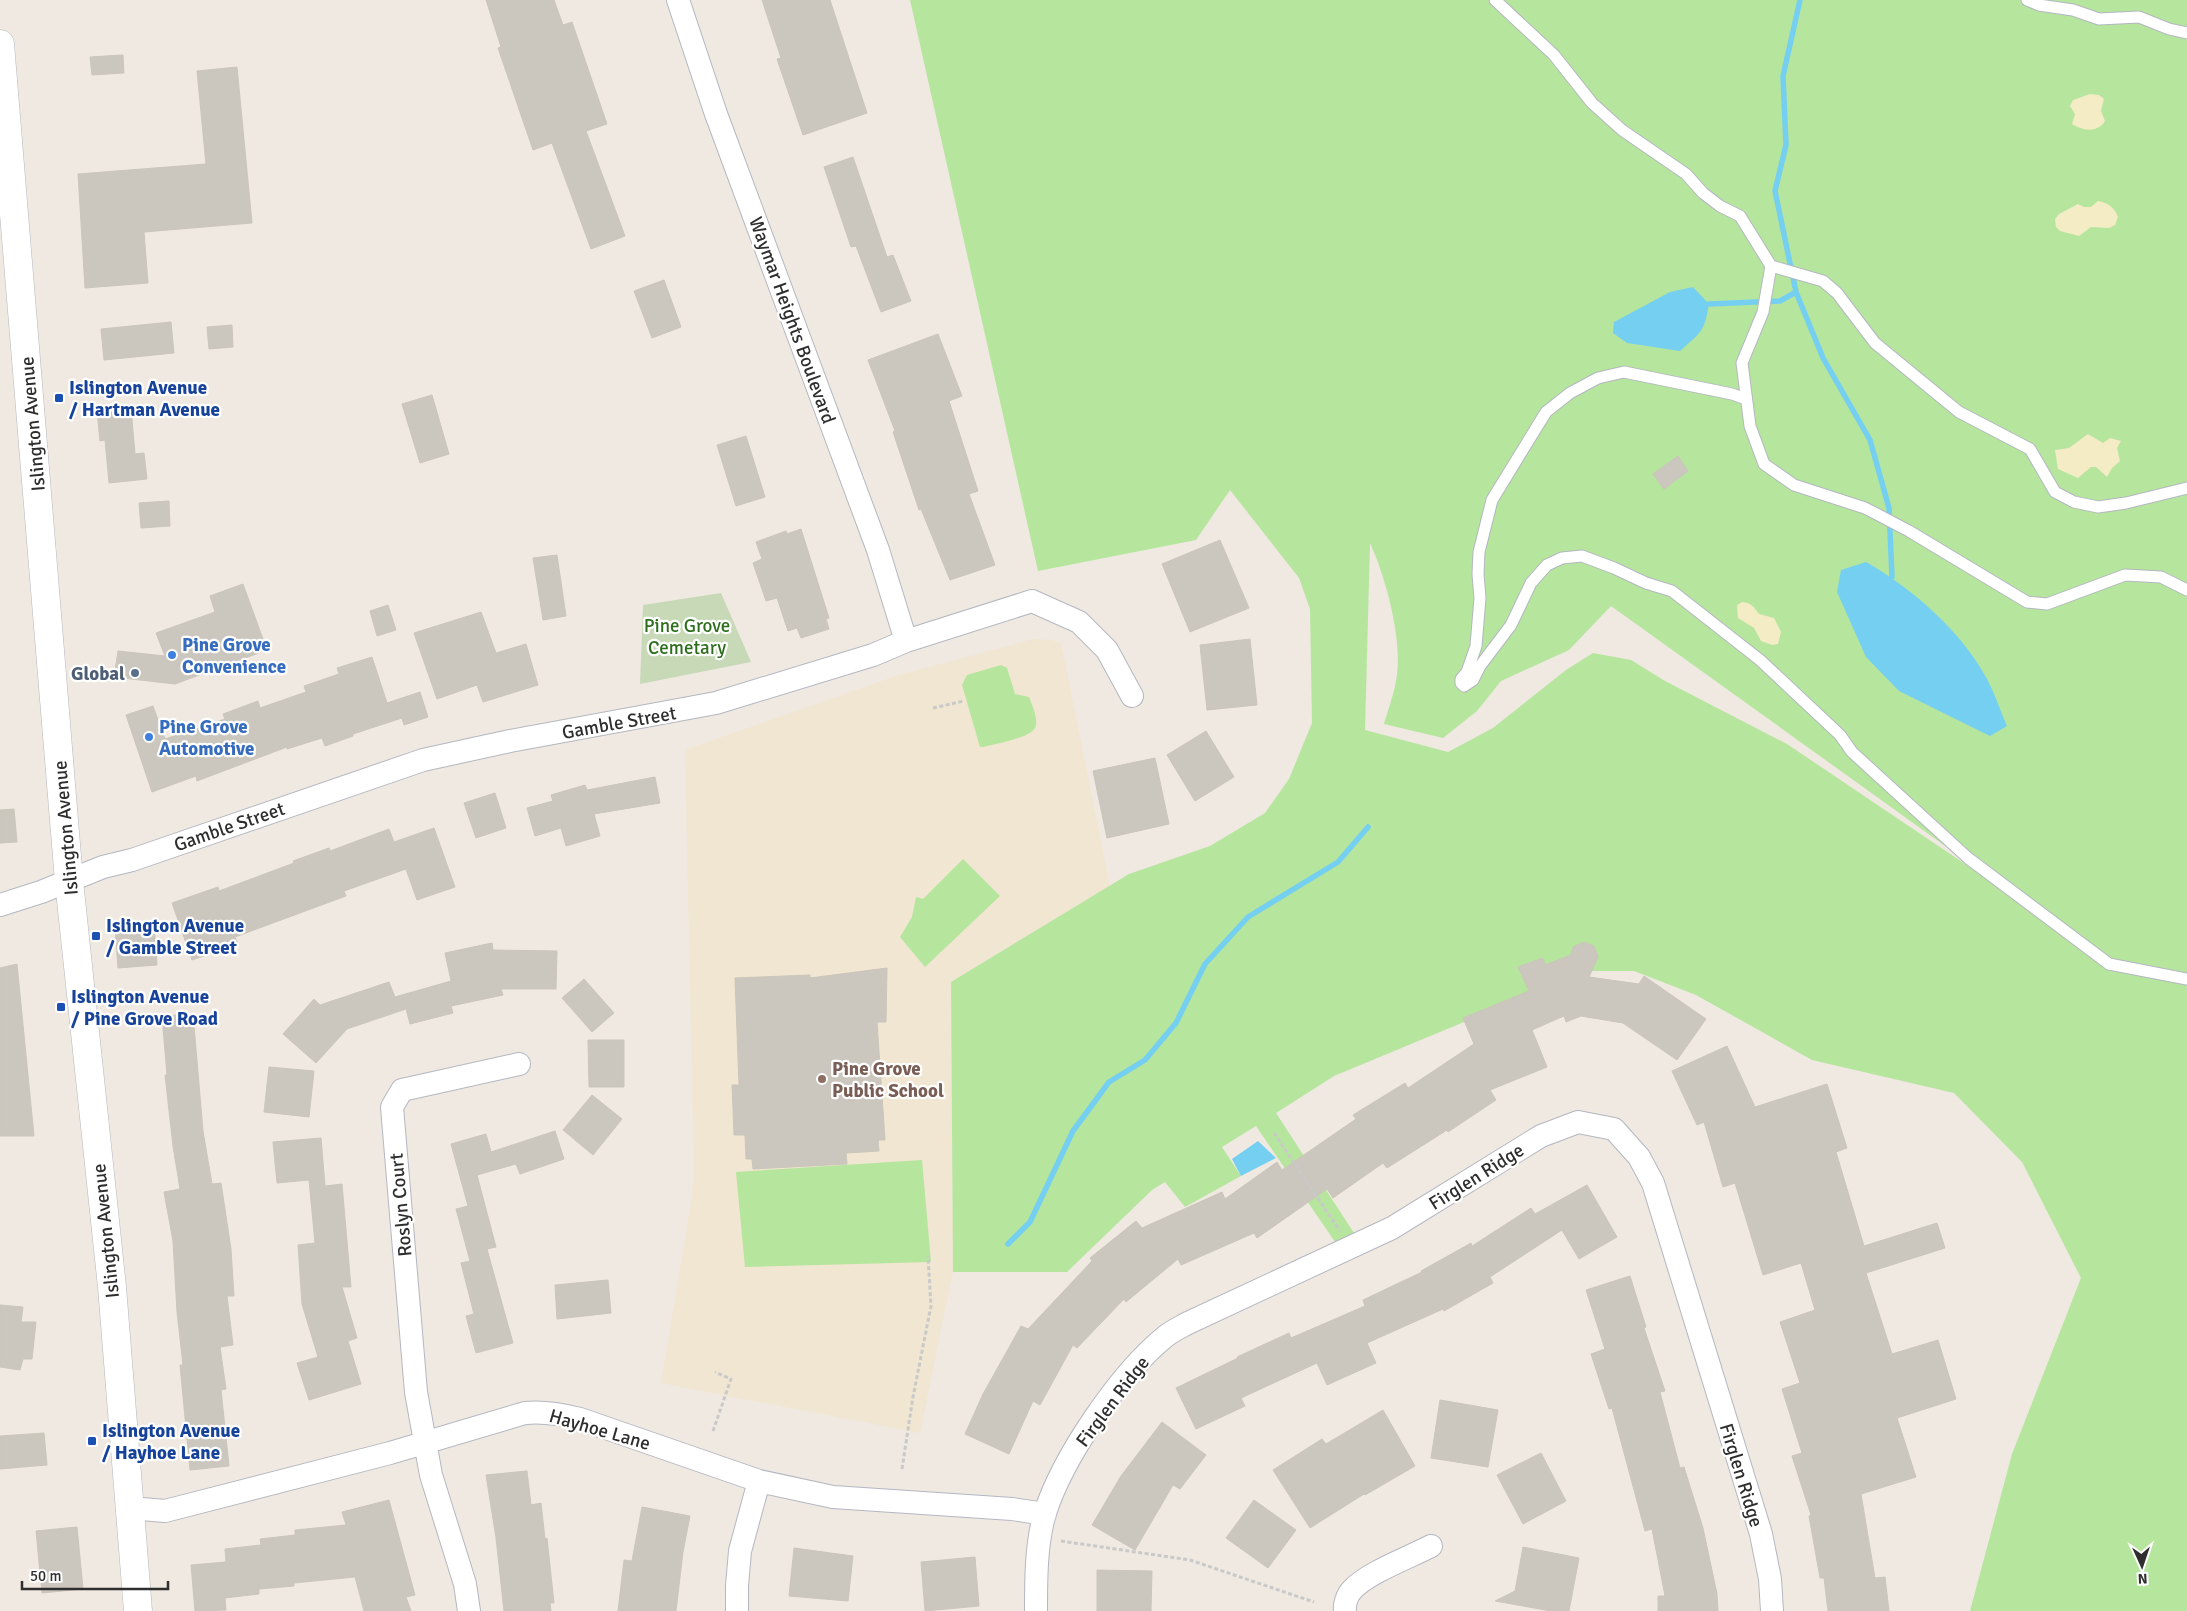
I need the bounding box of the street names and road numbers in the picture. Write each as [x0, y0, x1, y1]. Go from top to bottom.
street label: Waymar Heights Boulevard [743, 214, 841, 427]
street label: Islington Avenue [15, 355, 51, 492]
street label: Gamble Street [560, 701, 679, 745]
street label: Islington Avenue [48, 759, 84, 896]
street label: Gamble Street [171, 797, 288, 857]
street label: Firglen Ridge [1425, 1138, 1528, 1216]
street label: Roslyn Court [384, 1152, 417, 1258]
street label: Islington Avenue [87, 1162, 125, 1299]
street label: Firglen Ridge [1071, 1351, 1155, 1452]
street label: Hayhoe Lane [546, 1404, 653, 1456]
street label: Firglen Ridge [1714, 1420, 1768, 1530]

